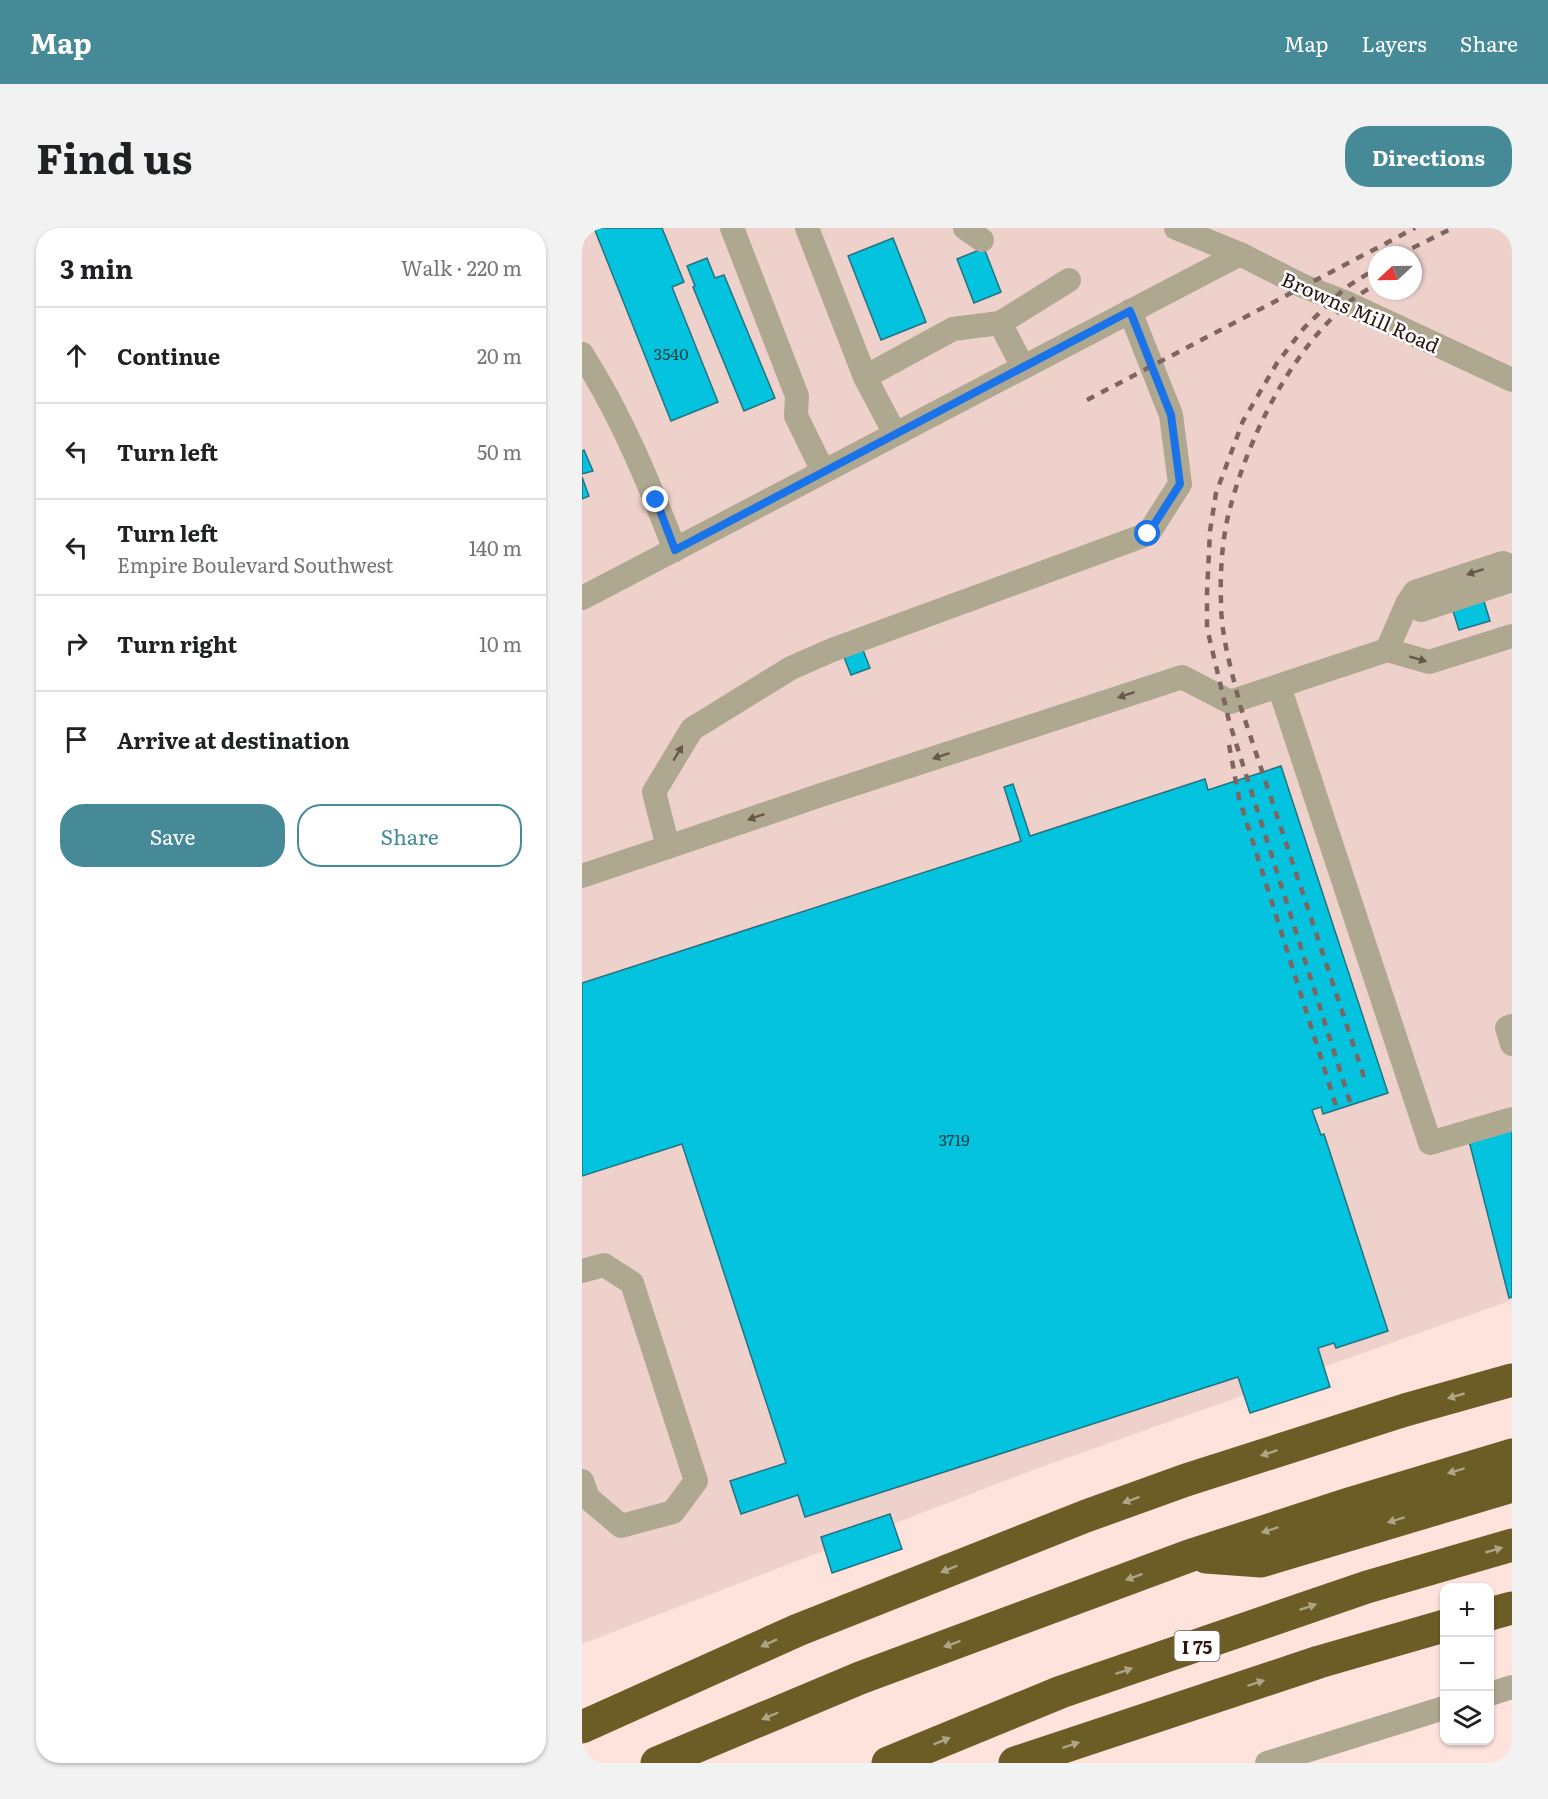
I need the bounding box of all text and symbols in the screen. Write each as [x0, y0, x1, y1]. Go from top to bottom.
text: Map [30, 21, 92, 63]
text: Map [1284, 27, 1329, 58]
text: Layers [1362, 27, 1427, 58]
text: Share [1460, 27, 1518, 58]
text: Find us [36, 125, 193, 187]
button: Directions [1345, 126, 1512, 187]
north arrow [1368, 246, 1422, 300]
text: 3 min [60, 248, 133, 287]
text: Walk · 220 m [401, 252, 522, 282]
street label: Browns Mill Road [1277, 263, 1445, 359]
icon: ahead [60, 339, 93, 372]
text: Continue [117, 339, 220, 372]
text: 20 m [477, 340, 522, 370]
house number: 3540 [654, 341, 688, 365]
icon: left [60, 435, 93, 468]
text: Turn left [117, 435, 218, 468]
text: 50 m [477, 436, 522, 466]
route end [642, 486, 668, 512]
text: Turn left [117, 516, 218, 549]
route start [1134, 520, 1160, 546]
icon: left [60, 531, 93, 564]
text: 140 m [469, 532, 522, 562]
text: Empire Boulevard Southwest [117, 549, 393, 579]
one-way arrow [1466, 567, 1484, 577]
icon: right [60, 627, 93, 660]
text: Turn right [117, 627, 237, 660]
text: 10 m [479, 628, 522, 658]
one-way arrow [1409, 655, 1427, 664]
one-way arrow [1117, 691, 1135, 701]
icon: arrive [60, 723, 93, 756]
text: Arrive at destination [117, 723, 350, 756]
one-way arrow [672, 745, 683, 761]
one-way arrow [932, 751, 950, 761]
button: Save [60, 804, 285, 867]
button: Share [297, 804, 522, 867]
one-way arrow [747, 813, 765, 823]
house number: 3719 [938, 1127, 970, 1151]
one-way arrow [1447, 1392, 1465, 1401]
one-way arrow [1260, 1449, 1278, 1458]
one-way arrow [1447, 1467, 1465, 1476]
one-way arrow [1122, 1495, 1140, 1505]
one-way arrow [1386, 1516, 1404, 1525]
one-way arrow [1261, 1525, 1279, 1535]
one-way arrow [1485, 1545, 1503, 1554]
one-way arrow [940, 1564, 958, 1574]
one-way arrow [1125, 1572, 1143, 1582]
map controls [1440, 1583, 1494, 1745]
button: + [1440, 1583, 1494, 1637]
one-way arrow [1299, 1602, 1317, 1612]
road number: I 75 [1174, 1631, 1220, 1661]
button: − [1440, 1637, 1494, 1691]
one-way arrow [759, 1638, 777, 1648]
one-way arrow [942, 1640, 960, 1650]
one-way arrow [1115, 1665, 1133, 1675]
one-way arrow [1247, 1678, 1265, 1688]
button: layers [1440, 1691, 1494, 1745]
one-way arrow [761, 1711, 779, 1721]
one-way arrow [933, 1736, 951, 1746]
one-way arrow [1062, 1739, 1080, 1749]

